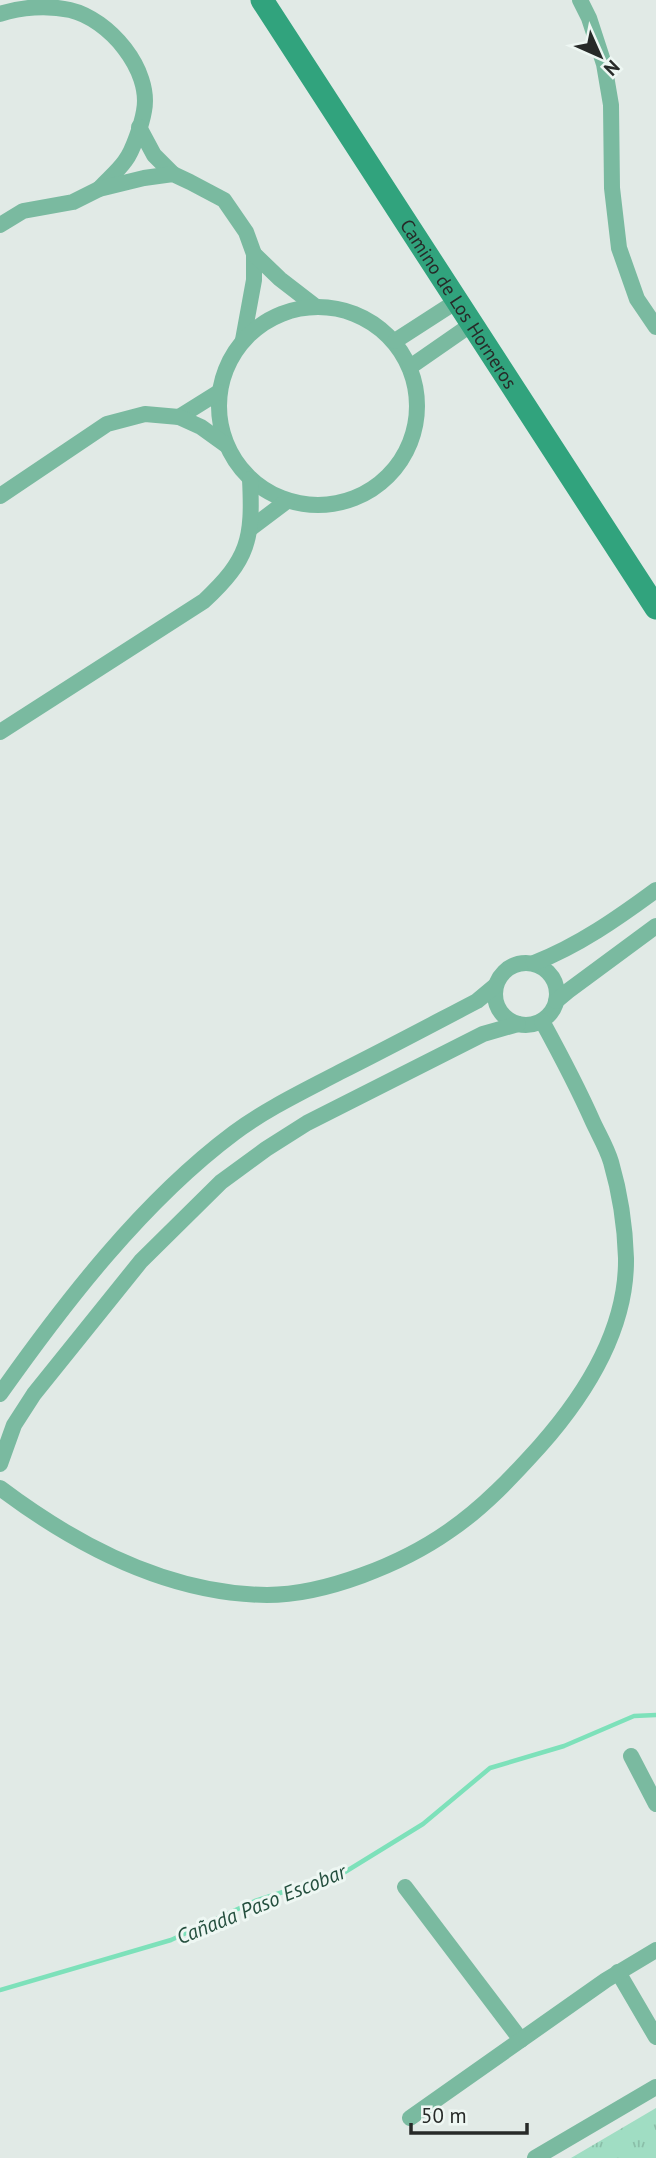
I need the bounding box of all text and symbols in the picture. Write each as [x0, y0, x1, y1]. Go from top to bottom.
north arrow [565, 21, 635, 91]
text: N [599, 55, 625, 81]
street label: Camino de Los Horneros [395, 214, 523, 393]
water label: Cañada Paso Escobar [172, 1857, 352, 1950]
scale bar [411, 2092, 526, 2136]
text: 50 m [421, 2102, 467, 2129]

